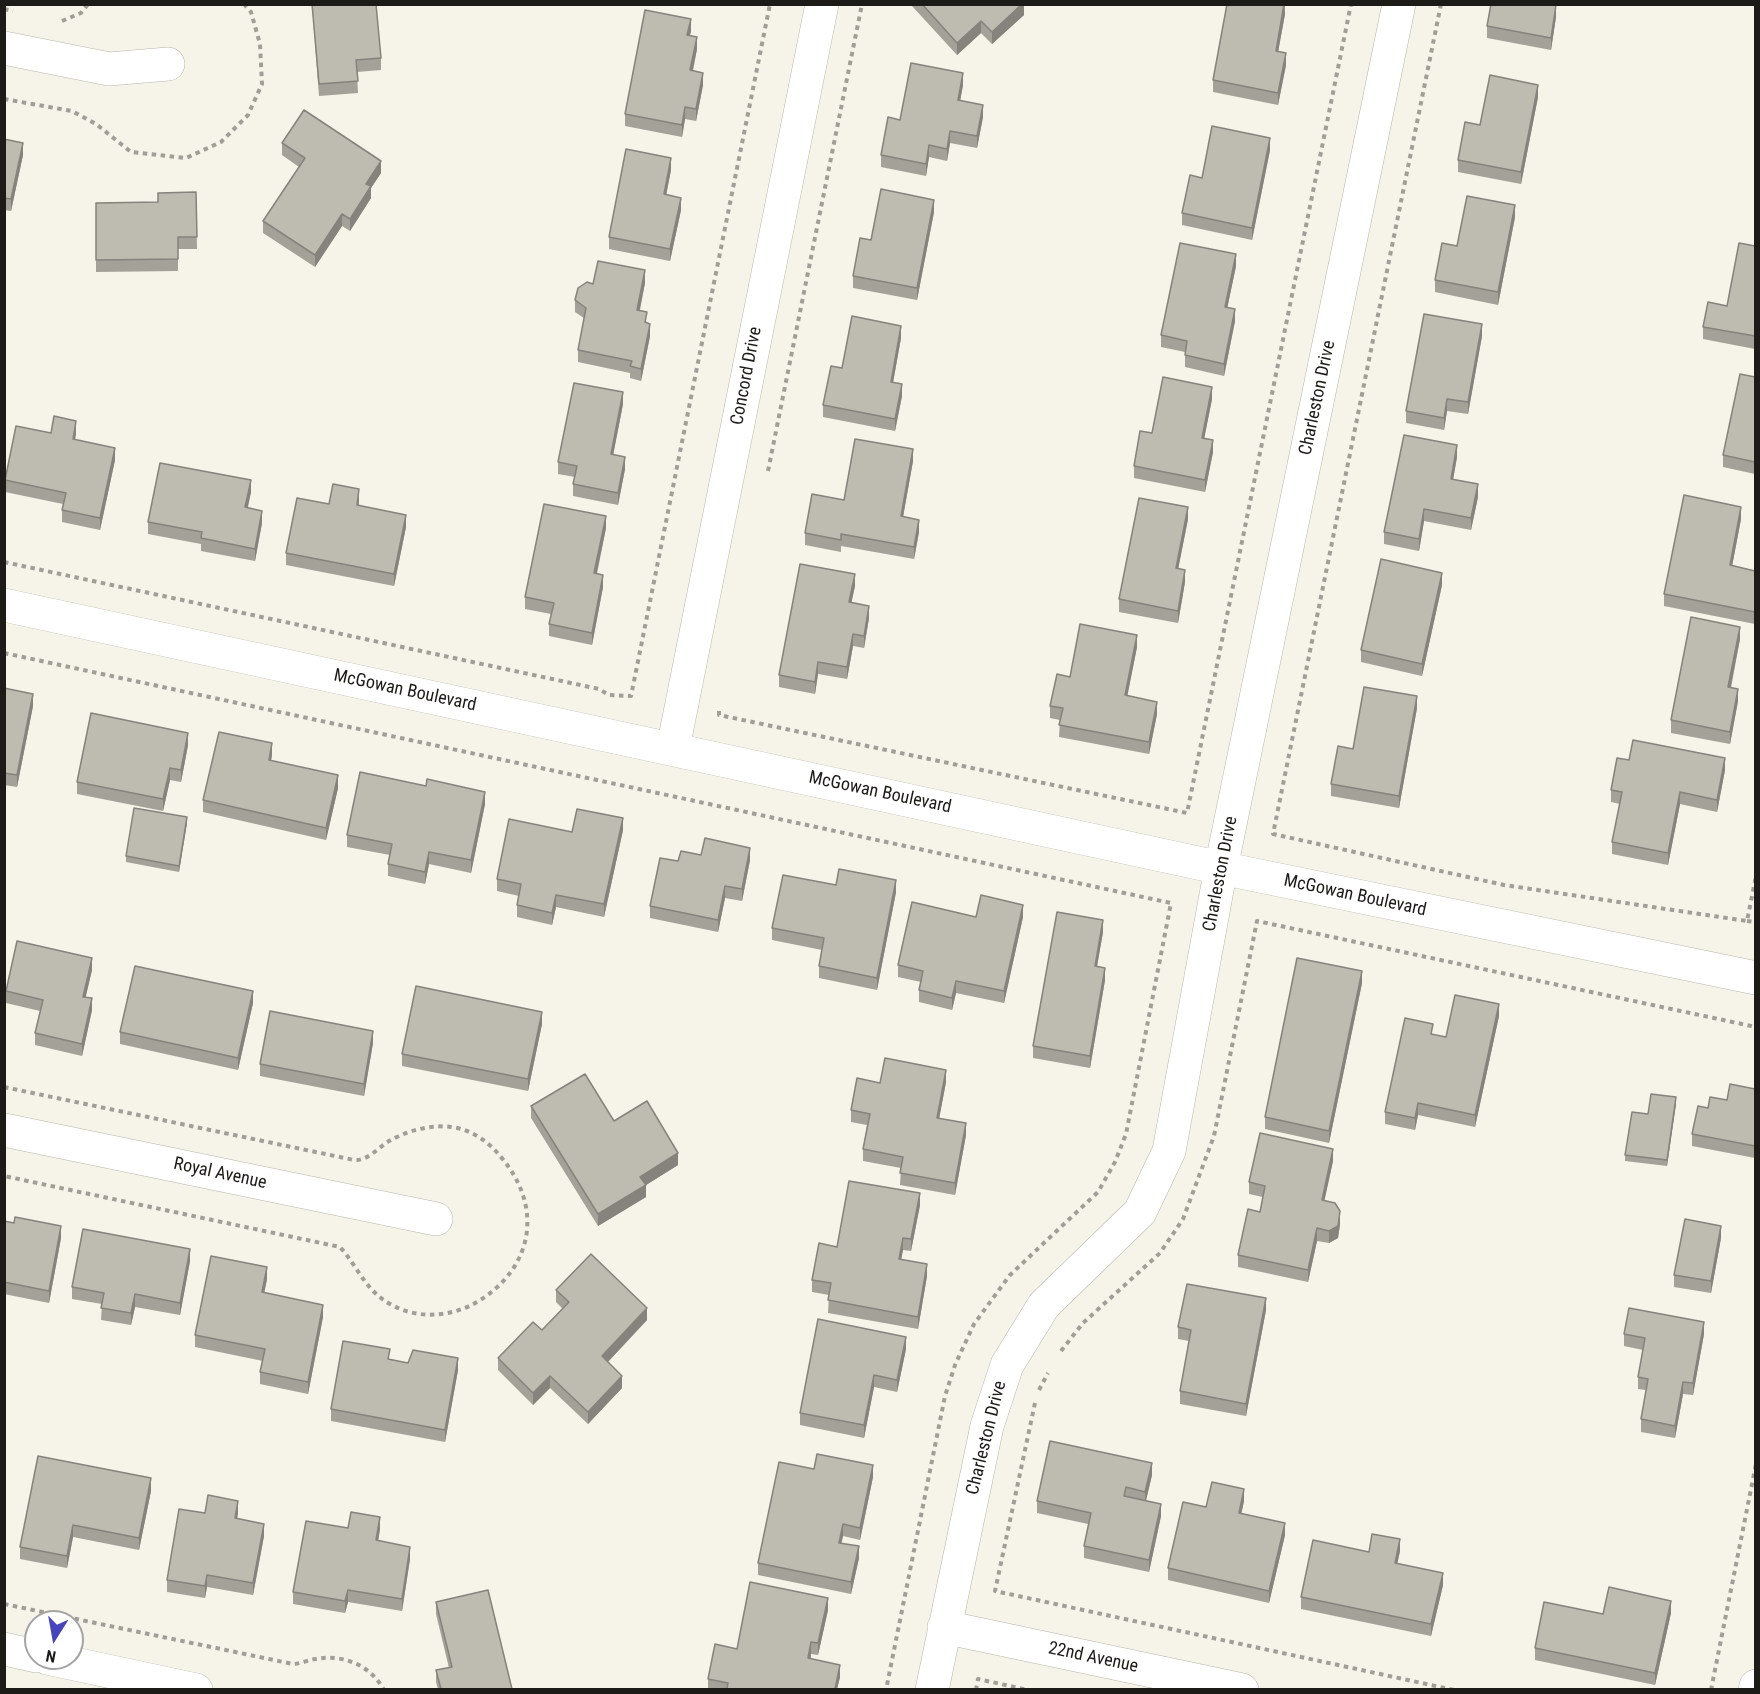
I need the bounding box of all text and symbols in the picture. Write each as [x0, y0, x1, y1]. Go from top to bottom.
street label: Concord Drive [727, 325, 767, 427]
street label: Charleston Drive [1295, 339, 1341, 457]
street label: McGowan Boulevard [332, 665, 478, 717]
street label: McGowan Boulevard [807, 767, 953, 819]
street label: Charleston Drive [1199, 815, 1243, 933]
street label: McGowan Boulevard [1282, 870, 1428, 922]
street label: Royal Avenue [172, 1154, 268, 1194]
street label: Charleston Drive [962, 1379, 1012, 1497]
north arrow [24, 1610, 84, 1670]
street label: 22nd Avenue [1046, 1638, 1140, 1678]
text: N [44, 1646, 57, 1666]

